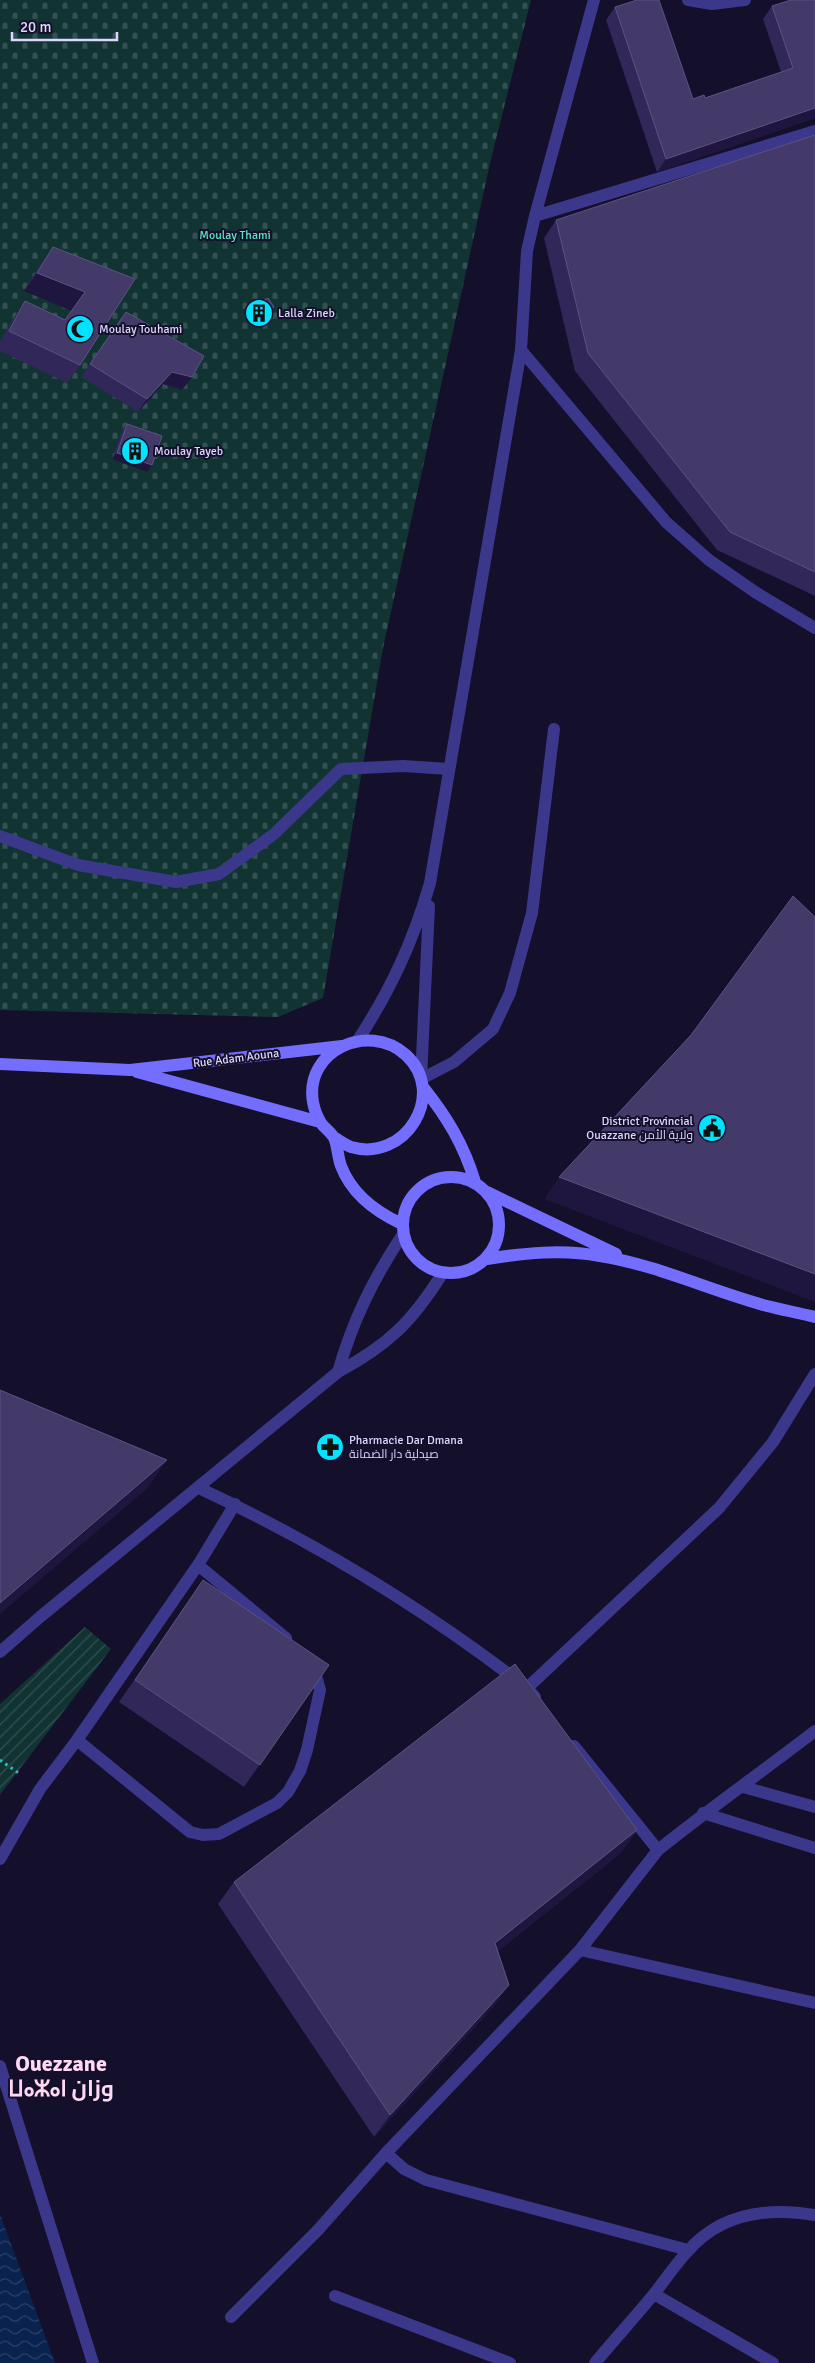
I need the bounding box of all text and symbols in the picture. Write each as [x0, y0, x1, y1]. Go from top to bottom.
scale bar [12, 10, 118, 42]
text: 20 m [20, 18, 51, 36]
park label: Moulay Thami [199, 228, 271, 243]
building icon: Lalla Zineb [244, 298, 274, 328]
place label: Lalla Zineb [278, 306, 335, 321]
mosque icon: Moulay Touhami [65, 314, 95, 344]
place label: Moulay Touhami [99, 322, 182, 337]
building icon: Moulay Tayeb [120, 436, 150, 466]
place label: Moulay Tayeb [154, 444, 223, 459]
street label: Rue Adam Aouna [192, 1046, 280, 1071]
public building icon: District Provincial Ouazzane ولاية الأمن [697, 1113, 727, 1143]
place label: District Provincial Ouazzane ولاية الأمن [586, 1114, 693, 1143]
pharmacy icon: Pharmacie Dar Dmana صيدلية دار الضمانة [315, 1432, 345, 1462]
place label: Pharmacie Dar Dmana صيدلية دار الضمانة [349, 1433, 463, 1462]
district label: Ouezzane ⵡⴰⵣⴰⵏ وزان [8, 2050, 114, 2102]

